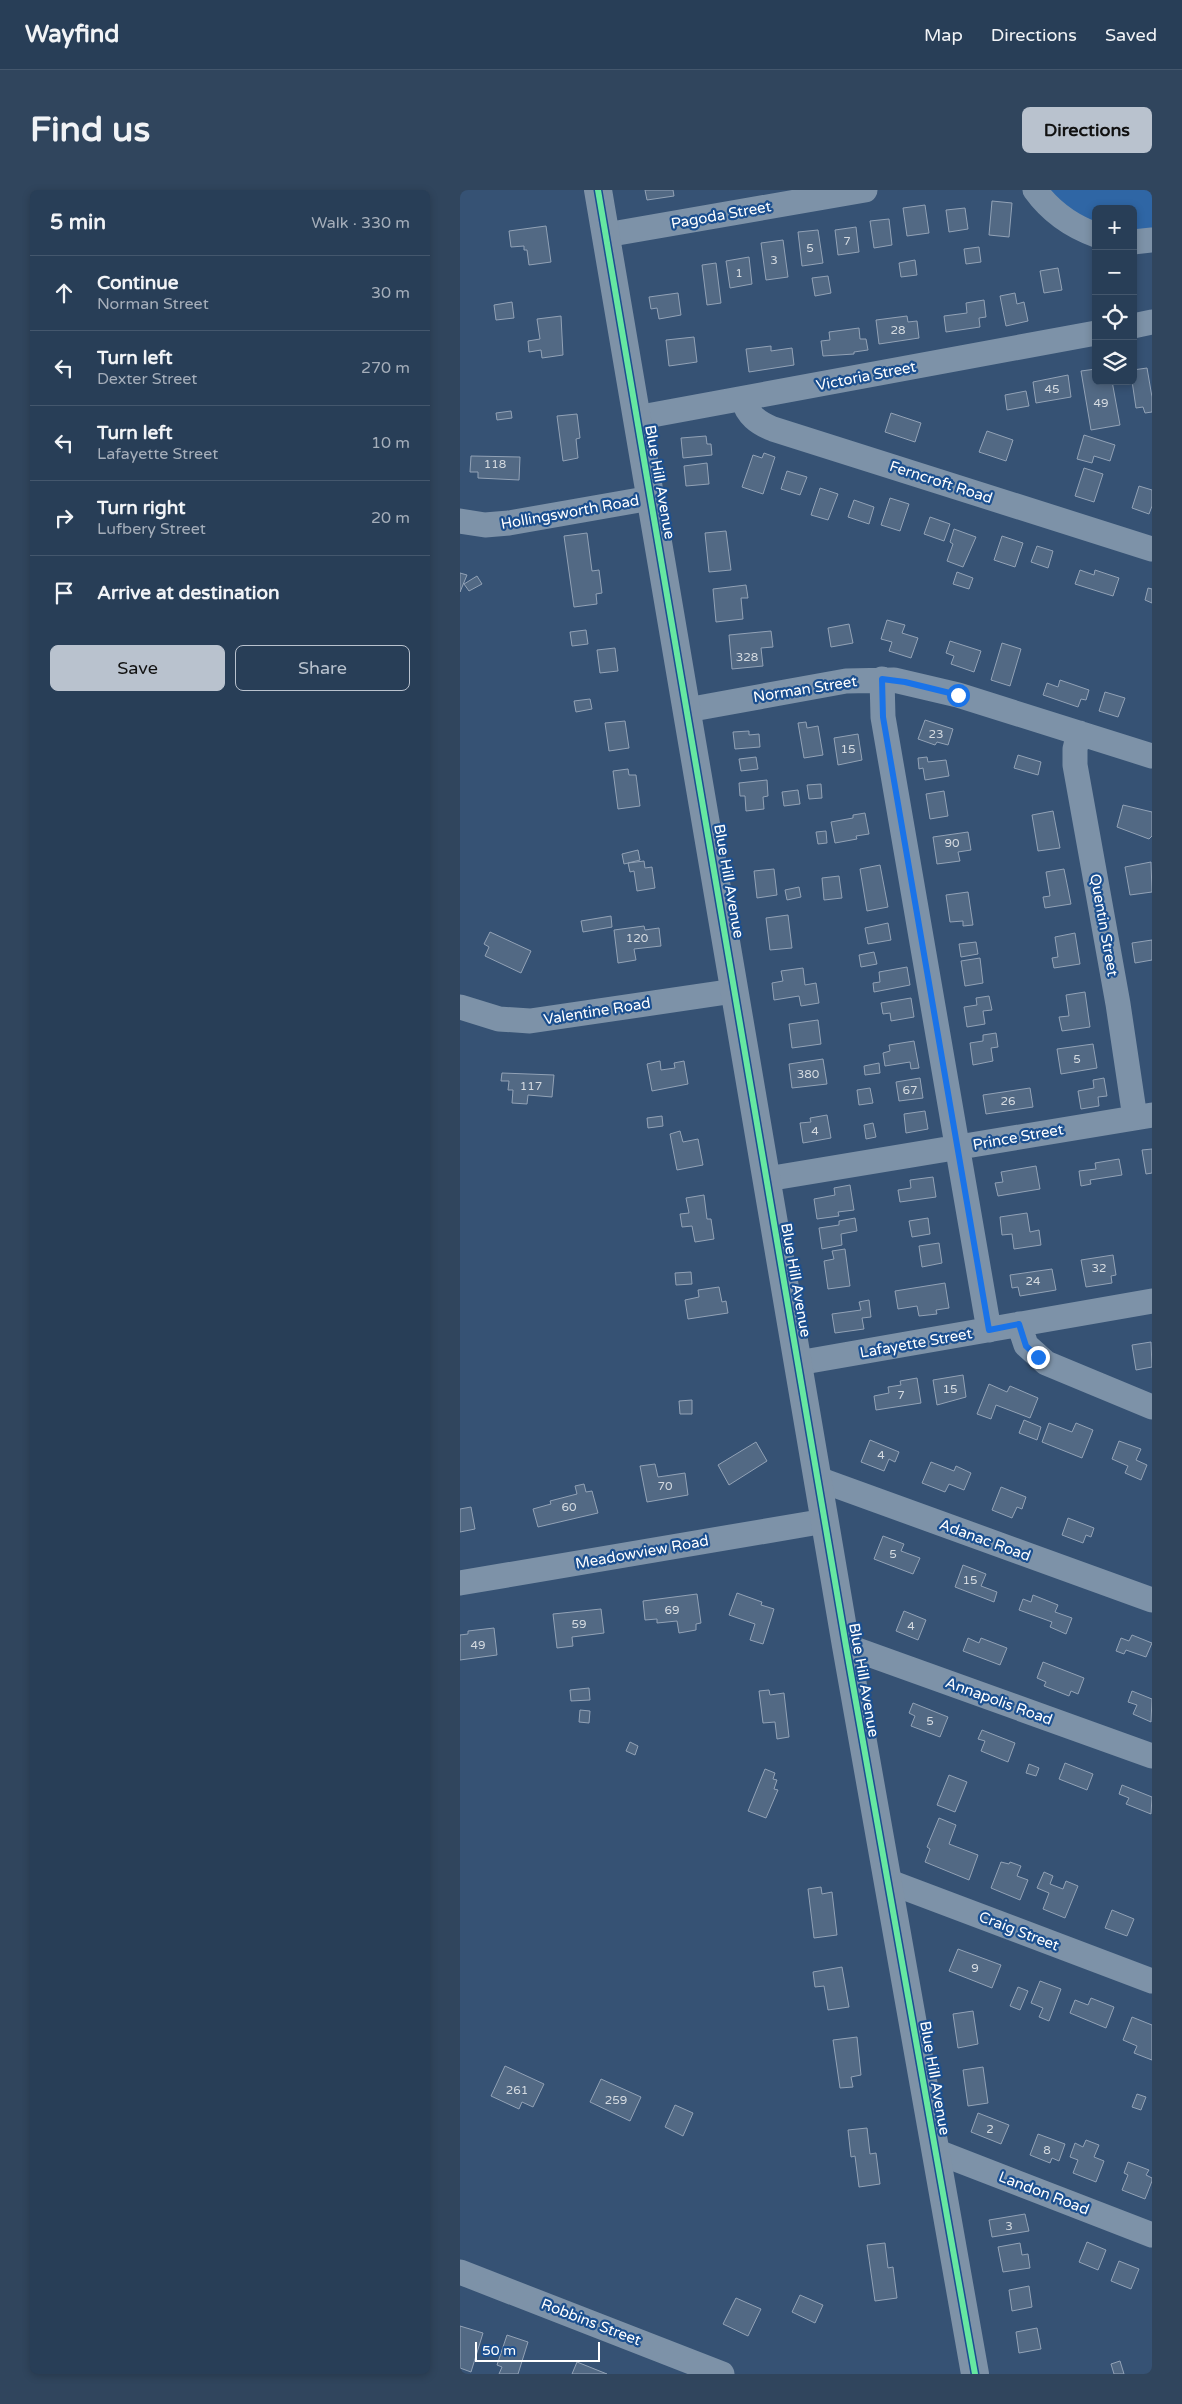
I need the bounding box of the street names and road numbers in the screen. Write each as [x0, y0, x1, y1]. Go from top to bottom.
street label: Pagoda Street [670, 197, 773, 233]
street label: Victoria Street [815, 357, 918, 395]
street label: Blue Hill Avenue [641, 424, 679, 540]
street label: Ferncroft Road [887, 457, 995, 507]
street label: Hollingsworth Road [499, 491, 641, 533]
street label: Norman Street [752, 672, 858, 706]
street label: Blue Hill Avenue [710, 823, 748, 939]
street label: Quentin Street [1086, 872, 1122, 978]
street label: Valentine Road [542, 994, 652, 1028]
street label: Prince Street [971, 1120, 1065, 1154]
street label: Blue Hill Avenue [777, 1222, 815, 1338]
street label: Lafayette Street [858, 1324, 974, 1362]
street label: Adanac Road [937, 1515, 1033, 1565]
street label: Meadowview Road [574, 1531, 710, 1573]
street label: Blue Hill Avenue [845, 1622, 883, 1738]
street label: Annapolis Road [943, 1673, 1055, 1729]
street label: Craig Street [976, 1907, 1062, 1955]
street label: Blue Hill Avenue [916, 2020, 954, 2136]
street label: Landon Road [996, 2167, 1092, 2219]
street label: Robbins Street [538, 2295, 644, 2349]

